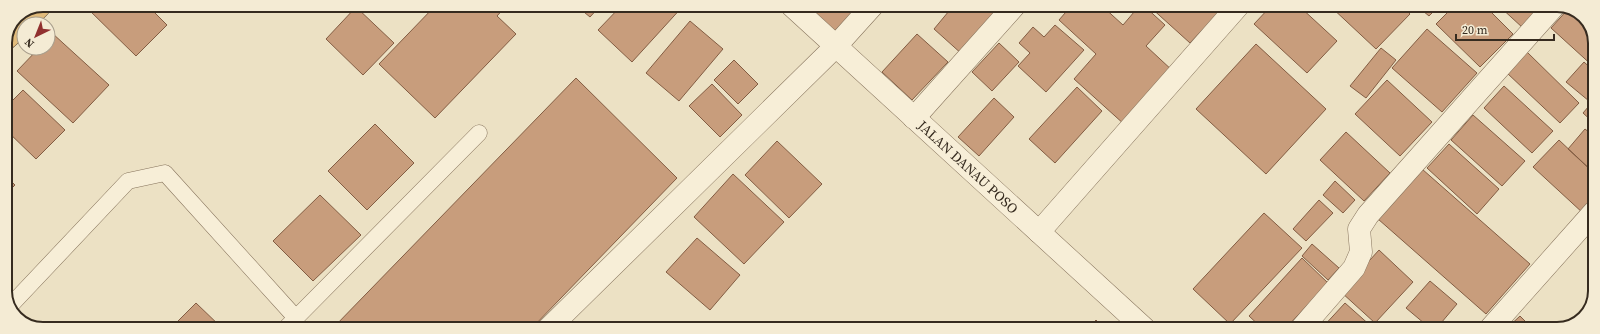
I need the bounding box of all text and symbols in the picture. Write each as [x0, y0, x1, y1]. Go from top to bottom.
north arrow [16, 16, 56, 56]
scale bar [1456, 16, 1554, 42]
text: 20 m [1462, 22, 1488, 38]
text: N [21, 35, 38, 51]
street label: JALAN DANAU POSO [913, 115, 1023, 218]

